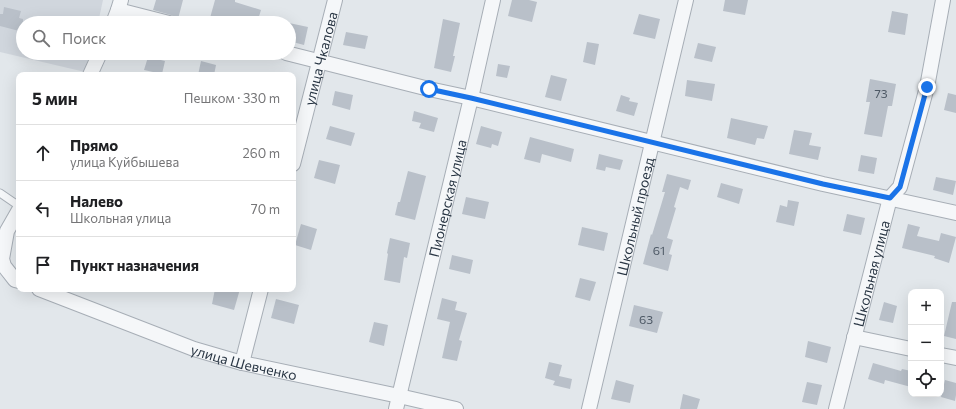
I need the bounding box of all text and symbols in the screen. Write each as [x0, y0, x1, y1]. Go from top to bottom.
street label: улица Чкалова [300, 10, 340, 107]
search box [16, 16, 296, 60]
icon: search [30, 27, 52, 49]
text: Поиск [62, 29, 106, 47]
route end [918, 78, 936, 96]
route start [420, 80, 438, 98]
house number: 73 [874, 86, 888, 100]
text: 5 мин [32, 88, 78, 109]
text: Пешком · 330 m [184, 90, 280, 106]
text: Прямо [70, 136, 118, 154]
street label: Пионерская улица [424, 137, 469, 259]
icon: ahead [32, 142, 54, 164]
text: 260 m [243, 145, 280, 161]
text: улица Куйбышева [70, 154, 179, 170]
street label: Школьный проезд [612, 155, 657, 277]
text: Налево [70, 192, 123, 210]
icon: left [32, 198, 54, 220]
text: 70 m [251, 201, 280, 217]
text: Школьная улица [70, 210, 171, 226]
street label: Школьная улица [849, 218, 892, 328]
house number: 61 [653, 243, 665, 257]
icon: arrive [32, 254, 54, 276]
text: Пункт назначения [70, 256, 199, 274]
map controls [908, 289, 944, 397]
button: + [908, 289, 944, 325]
house number: 63 [639, 312, 653, 326]
button: − [908, 325, 944, 361]
street label: улица Шевченко [189, 340, 299, 383]
button: locate [908, 361, 944, 397]

